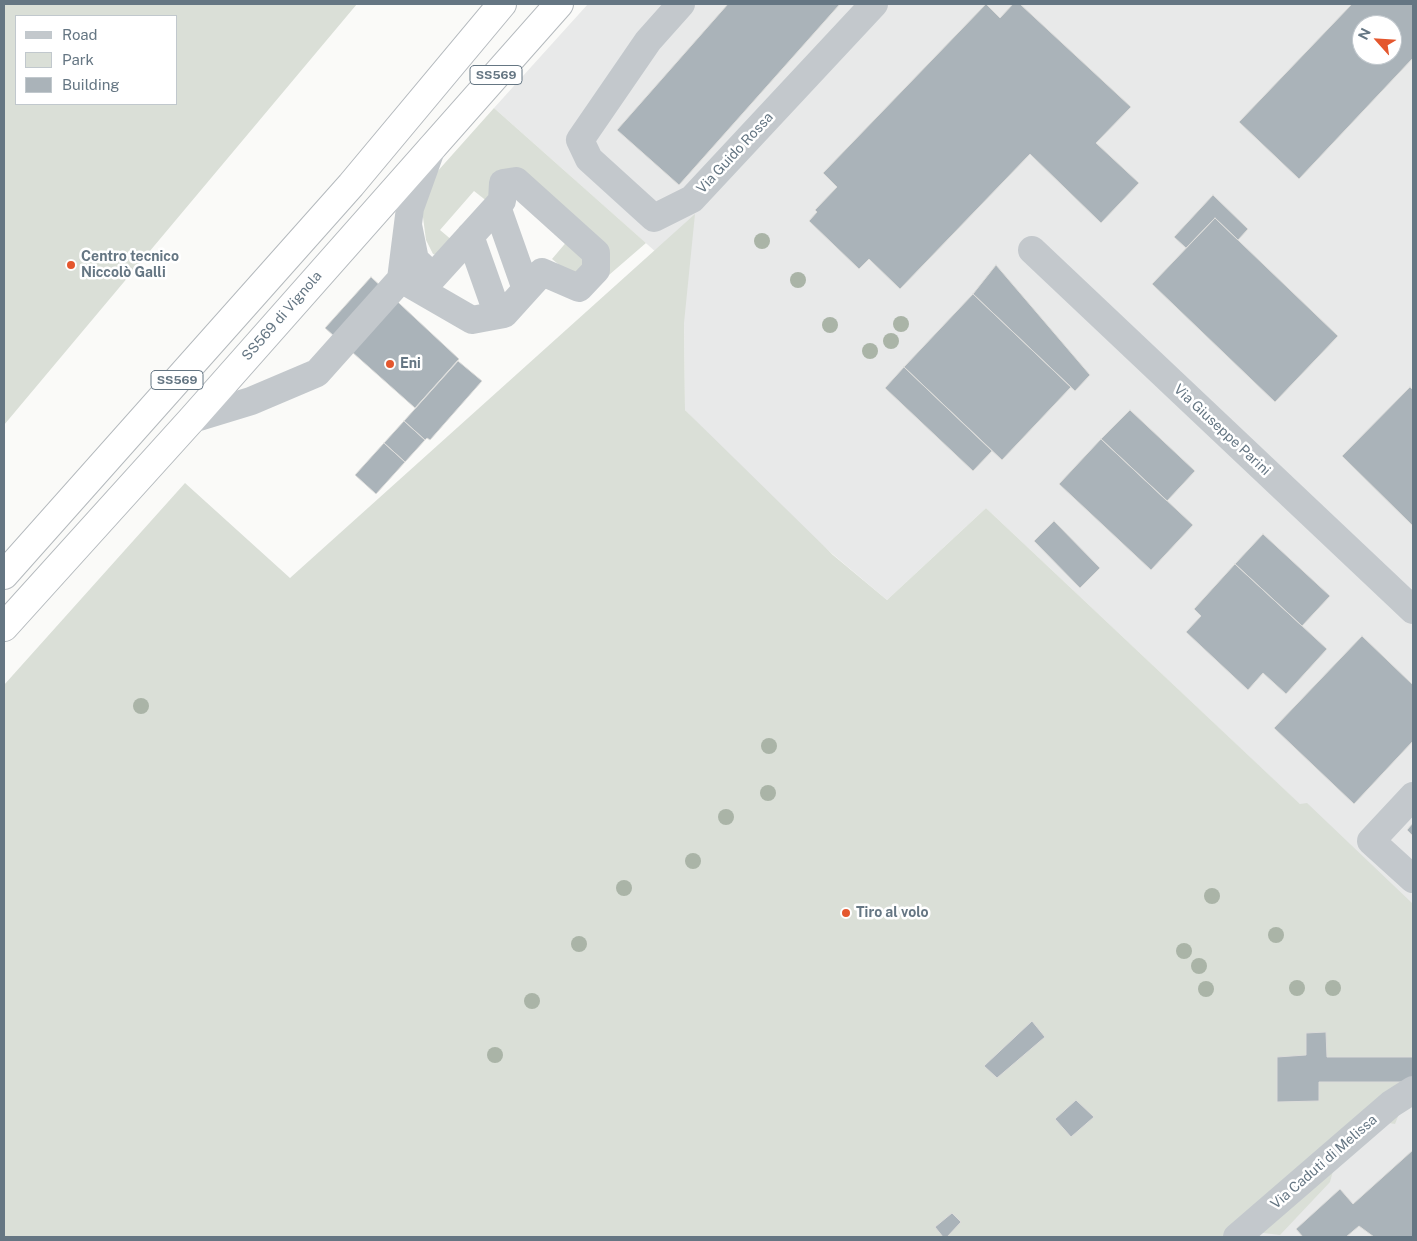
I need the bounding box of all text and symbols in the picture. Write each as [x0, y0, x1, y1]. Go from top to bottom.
legend [15, 15, 178, 105]
north arrow [1352, 15, 1402, 65]
text: N [1355, 25, 1374, 42]
text: Road [62, 26, 98, 43]
text: Park [62, 51, 94, 68]
road number: SS569 [470, 66, 522, 84]
text: Building [62, 76, 120, 93]
street label: Via Guido Rossa [693, 109, 777, 197]
place label: Centro tecnico Niccolò Galli [81, 249, 179, 282]
marker: Centro tecnico Niccolò Galli [65, 259, 77, 271]
street label: SS569 di Vignola [238, 268, 326, 364]
place label: Eni [400, 356, 421, 372]
marker: Eni [384, 358, 396, 370]
road number: SS569 [151, 370, 203, 390]
street label: Via Giuseppe Parini [1170, 381, 1274, 479]
place label: Tiro al volo [856, 905, 928, 921]
marker: Tiro al volo [840, 907, 852, 919]
street label: Via Caduti di Melissa [1267, 1111, 1381, 1213]

